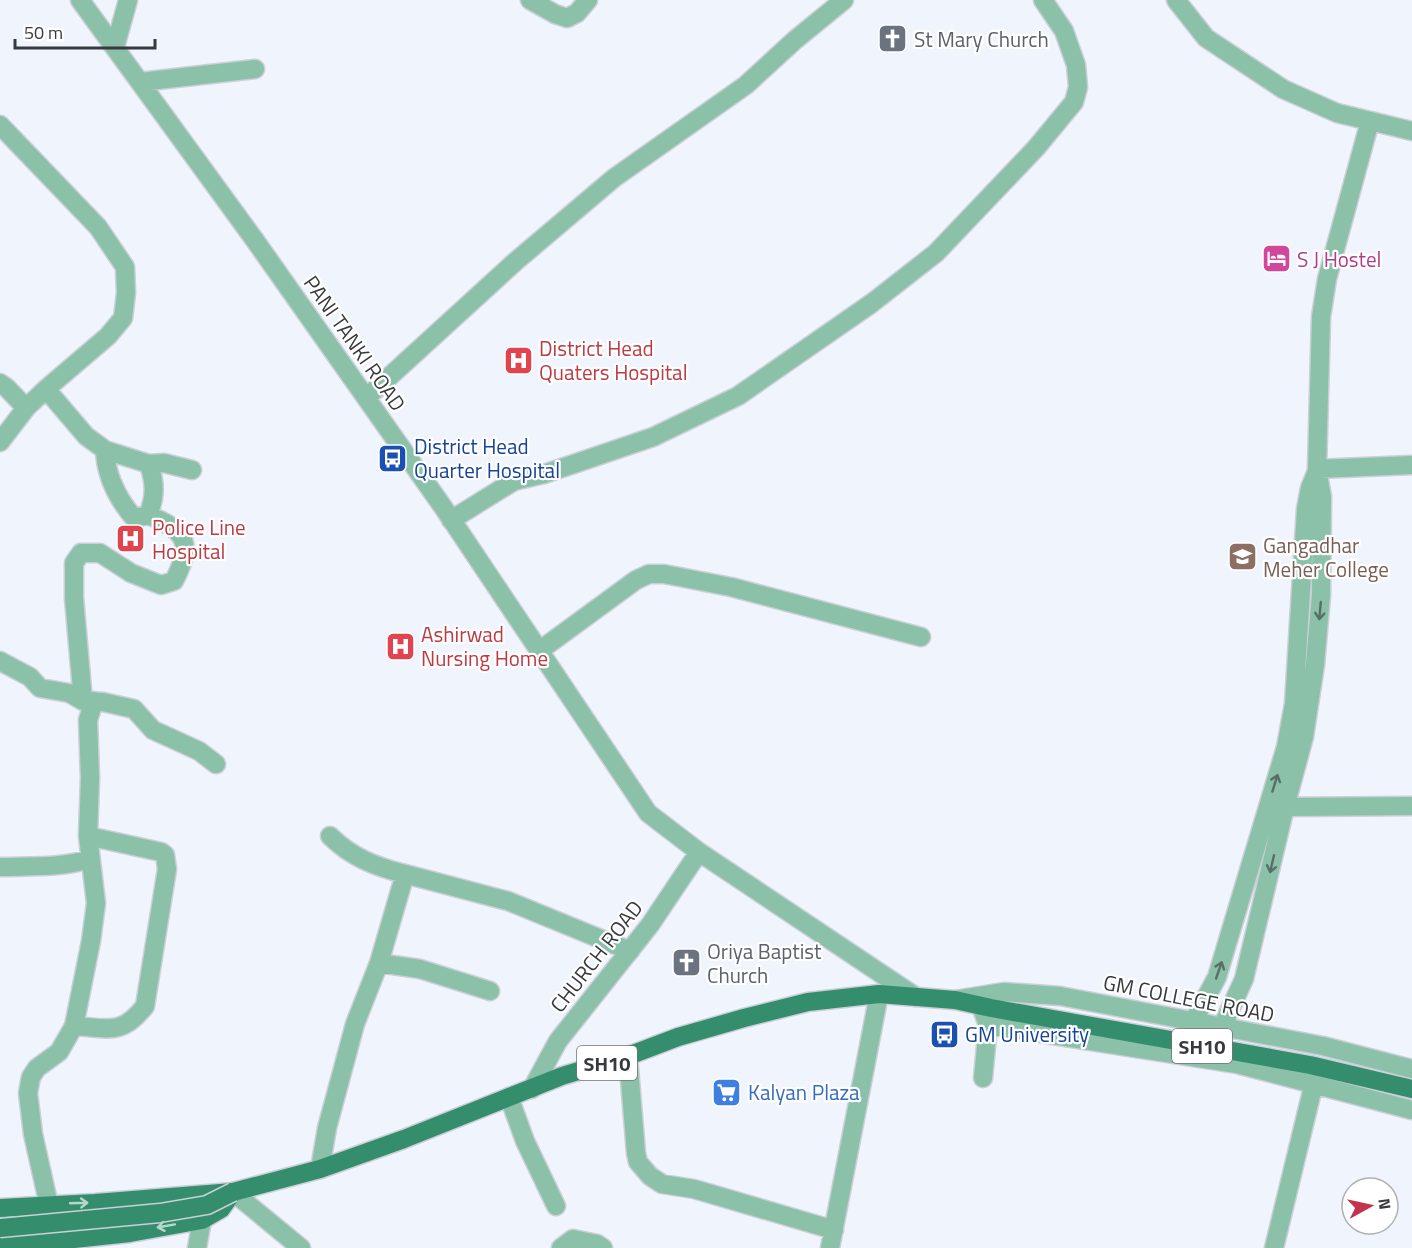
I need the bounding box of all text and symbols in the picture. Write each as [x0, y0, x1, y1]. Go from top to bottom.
scale bar [15, 12, 154, 50]
text: 50 m [24, 19, 63, 46]
church icon: St Mary Church [877, 23, 909, 55]
place label: St Mary Church [914, 23, 1049, 55]
hotel icon: S J Hostel [1260, 243, 1292, 275]
place label: S J Hostel [1297, 243, 1381, 275]
street label: PANI TANKI ROAD [296, 269, 414, 417]
place label: District Head Quaters Hospital [539, 332, 688, 388]
hospital icon: District Head Quaters Hospital [502, 344, 534, 376]
place label: District Head Quarter Hospital [414, 430, 560, 486]
bus stop icon: District Head Quarter Hospital [377, 442, 409, 474]
place label: Police Line Hospital [152, 511, 246, 567]
hospital icon: Police Line Hospital [115, 523, 147, 555]
place label: Gangadhar Meher College [1263, 529, 1389, 585]
school or university icon: Gangadhar Meher College [1226, 541, 1258, 573]
one-way arrow [1314, 601, 1325, 621]
place label: Ashirwad Nursing Home [421, 618, 548, 674]
hospital icon: Ashirwad Nursing Home [384, 630, 416, 662]
one-way arrow [1270, 774, 1281, 793]
one-way arrow [1266, 854, 1277, 874]
street label: CHURCH ROAD [542, 893, 650, 1019]
place label: Oriya Baptist Church [707, 935, 822, 991]
church icon: Oriya Baptist Church [670, 947, 702, 979]
one-way arrow [1214, 961, 1225, 980]
street label: GM COLLEGE ROAD [1101, 966, 1277, 1030]
bus stop icon: GM University [928, 1018, 960, 1050]
place label: GM University [965, 1018, 1089, 1050]
road number: SH10 [1172, 1029, 1232, 1063]
road number: SH10 [577, 1046, 637, 1080]
supermarket icon: Kalyan Plaza [711, 1076, 743, 1108]
place label: Kalyan Plaza [748, 1076, 860, 1108]
north arrow [1340, 1176, 1400, 1236]
text: N [1372, 1197, 1398, 1211]
one-way arrow [69, 1198, 89, 1209]
one-way arrow [157, 1221, 177, 1232]

